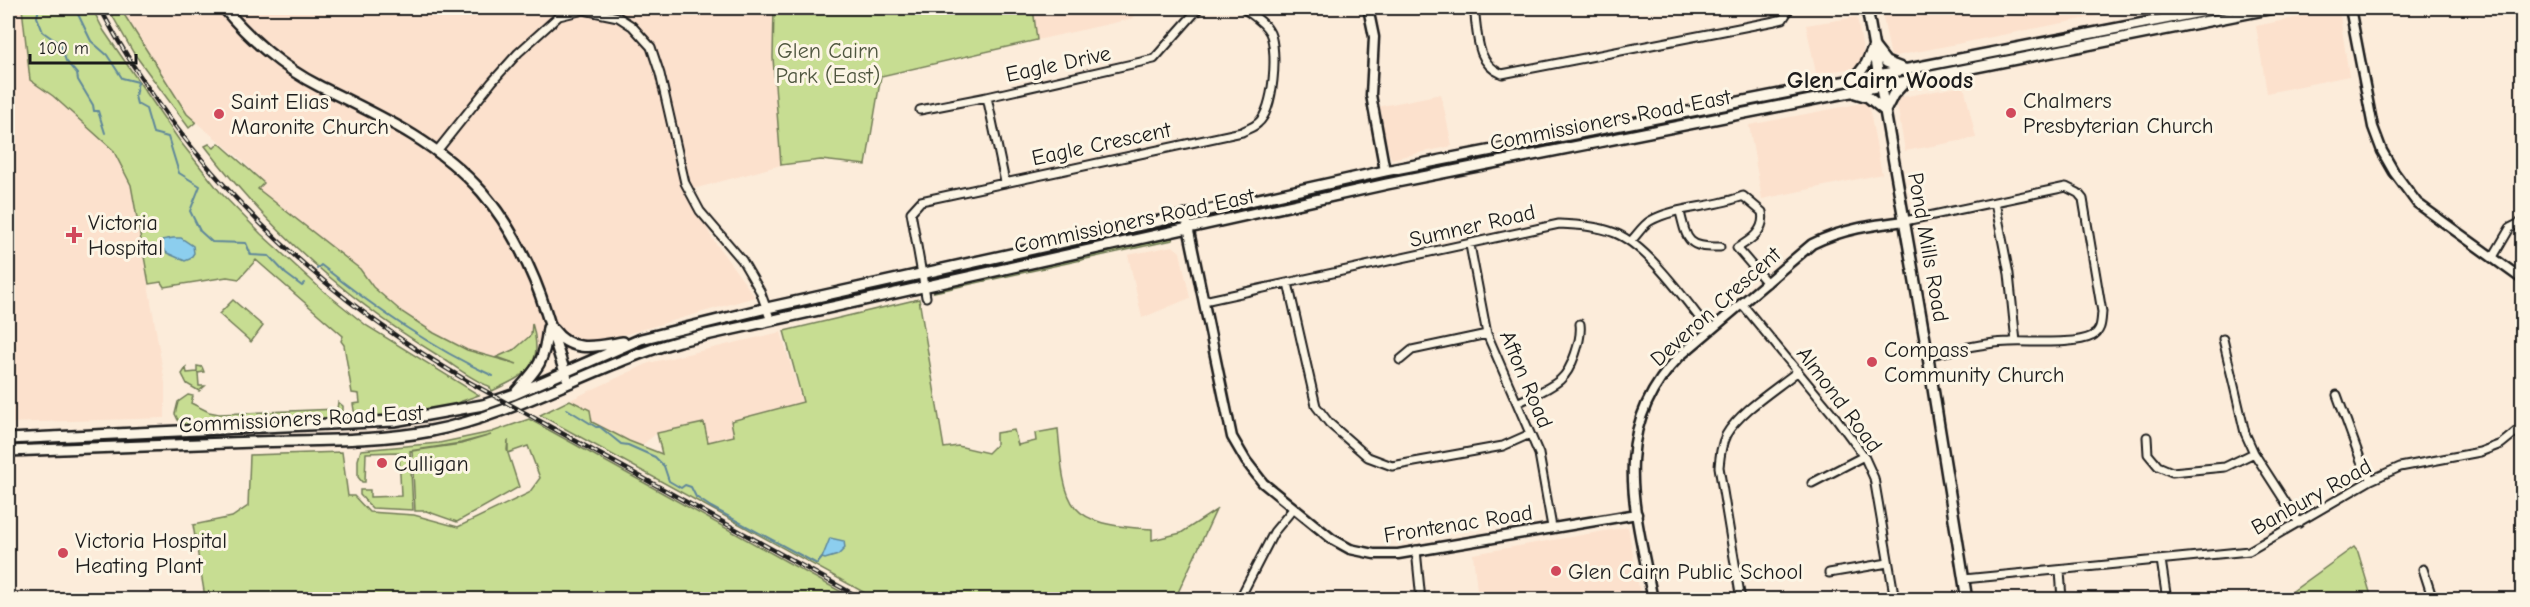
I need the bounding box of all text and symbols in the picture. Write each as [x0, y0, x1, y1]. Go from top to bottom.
scale bar [30, 27, 136, 65]
text: 100 m [39, 38, 89, 59]
park label: Glen Cairn Park (East) [776, 38, 880, 89]
street label: Eagle Drive [1003, 40, 1113, 88]
district label: Glen Cairn Woods [1787, 66, 1973, 94]
street label: Commissioners Road East [1488, 84, 1734, 156]
place label: Chalmers Presbyterian Church [2023, 88, 2214, 139]
place label: Saint Elias Maronite Church [231, 89, 389, 140]
marker: Chalmers Presbyterian Church [2004, 106, 2018, 120]
marker: Saint Elias Maronite Church [212, 107, 226, 121]
street label: Eagle Crescent [1029, 116, 1174, 171]
street label: Pond Mills Road [1902, 170, 1954, 324]
street label: Commissioners Road East [1012, 183, 1257, 259]
street label: Sumner Road [1407, 199, 1538, 253]
place label: Victoria Hospital [88, 210, 163, 261]
marker: Victoria Hospital [65, 226, 83, 244]
street label: Deveron Crescent [1645, 241, 1787, 372]
street label: Afton Road [1494, 327, 1558, 432]
place label: Compass Community Church [1884, 337, 2064, 388]
street label: Almond Road [1791, 341, 1888, 458]
marker: Compass Community Church [1865, 355, 1879, 369]
street label: Commissioners Road East [178, 400, 425, 438]
place label: Culligan [394, 451, 469, 477]
street label: Banbury Road [2247, 453, 2376, 541]
marker: Culligan [375, 456, 389, 470]
street label: Frontenac Road [1382, 499, 1535, 549]
place label: Victoria Hospital Heating Plant [75, 528, 227, 579]
marker: Victoria Hospital Heating Plant [56, 546, 70, 560]
place label: Glen Cairn Public School [1568, 559, 1803, 585]
marker: Glen Cairn Public School [1549, 564, 1563, 578]

